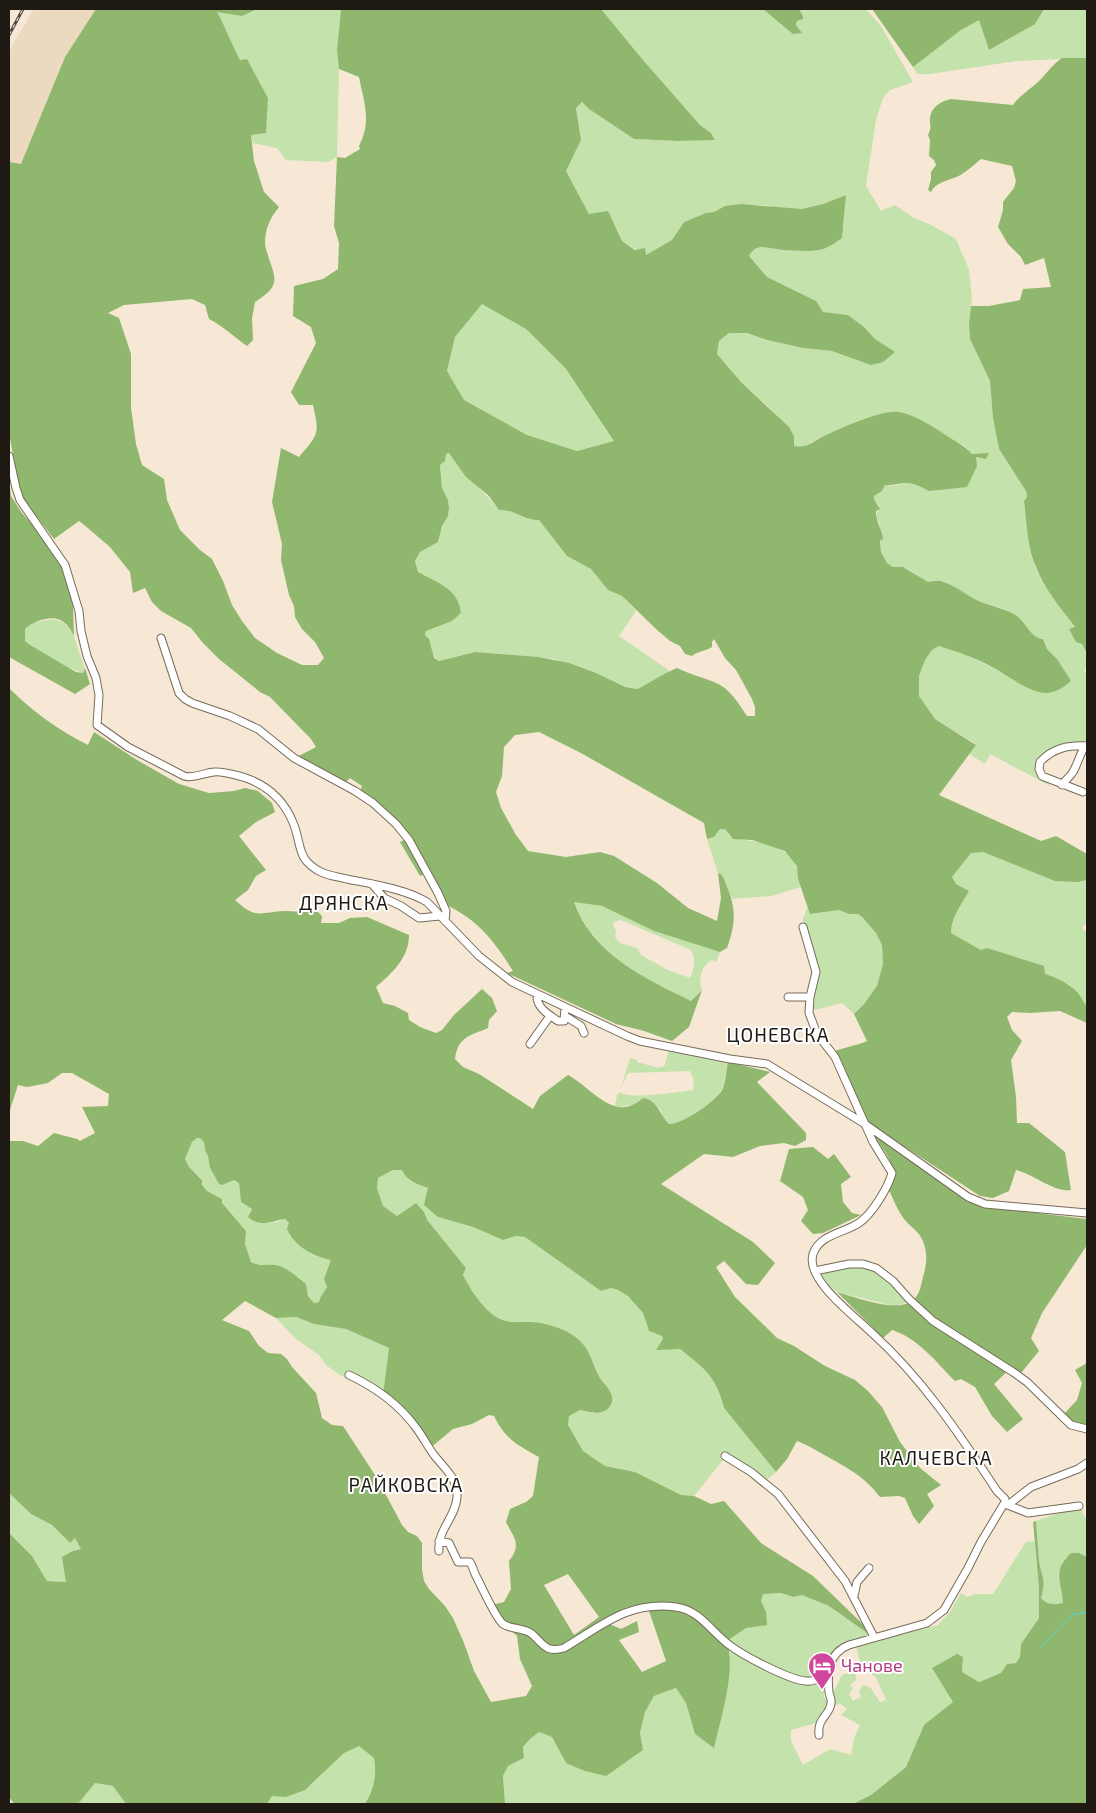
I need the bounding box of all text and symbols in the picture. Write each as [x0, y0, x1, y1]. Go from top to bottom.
district label: ДРЯНСКА [299, 891, 389, 914]
district label: ЦОНЕВСКА [727, 1023, 829, 1046]
district label: КАЛЧЕВСКА [880, 1446, 992, 1469]
district label: РАЙКОВСКА [349, 1473, 463, 1496]
hotel icon: Чанове [807, 1651, 837, 1690]
place label: Чанове [841, 1654, 903, 1676]

